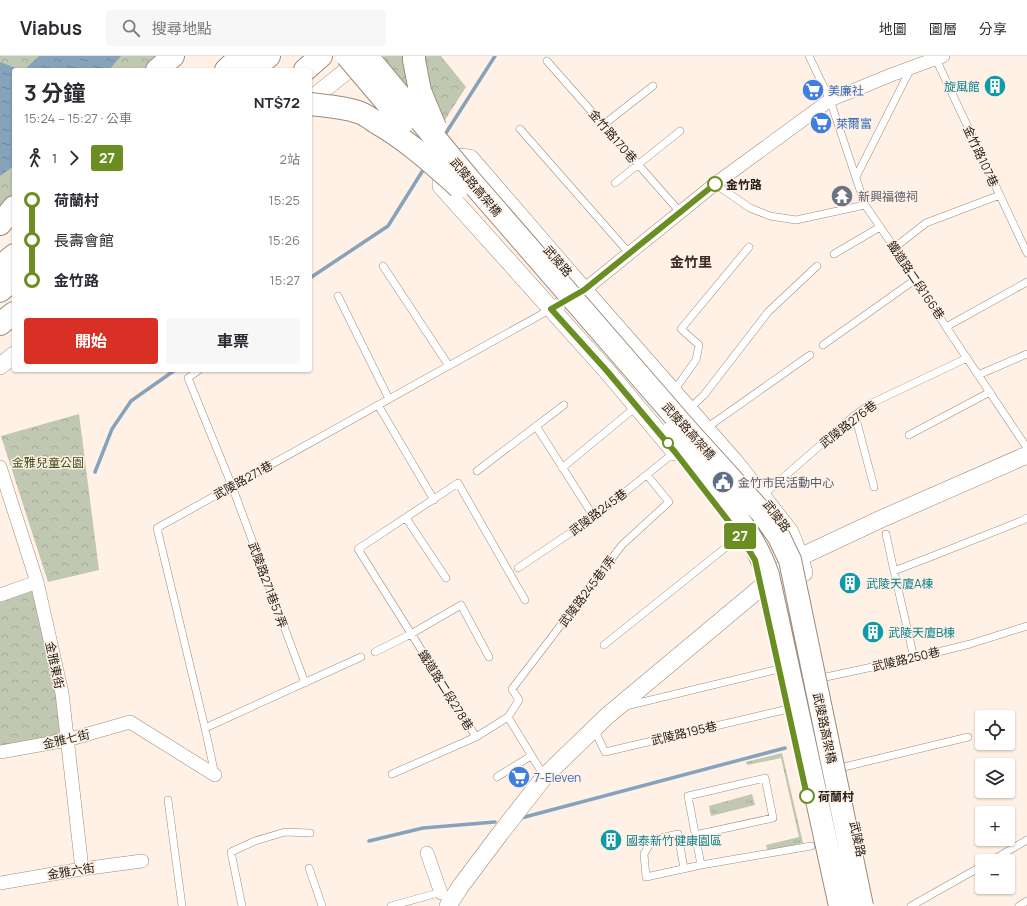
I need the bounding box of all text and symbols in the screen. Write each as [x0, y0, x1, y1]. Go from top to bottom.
search box [106, 10, 386, 46]
text: Viabus [20, 15, 82, 41]
icon: search [120, 17, 142, 39]
text: 搜尋地點 [152, 18, 212, 39]
text: 地圖 [879, 19, 907, 38]
text: 圖層 [929, 19, 957, 38]
text: 分享 [979, 19, 1007, 38]
building icon: 旋風館 [982, 73, 1008, 99]
supermarket icon: 美廉社 [800, 77, 826, 103]
text: 3 分鐘 [24, 78, 85, 108]
place label: 旋風館 [944, 78, 980, 95]
place label: 美廉社 [828, 82, 864, 99]
text: NT$72 [254, 92, 300, 113]
street label: 金竹路170巷 [585, 106, 641, 166]
text: 15:24 – 15:27 · 公車 [24, 109, 132, 127]
supermarket icon: 萊爾富 [808, 110, 834, 136]
place label: 萊爾富 [836, 115, 872, 132]
street label: 金竹路107巷 [959, 122, 1003, 190]
icon: walk [24, 147, 46, 169]
icon: forward [63, 147, 85, 169]
text: 27 [99, 148, 115, 167]
text: 1 [52, 149, 57, 167]
text: 2站 [280, 150, 300, 168]
street label: 武陵路高架橋 [446, 154, 506, 220]
marker: 金竹路 [707, 176, 723, 192]
place label: 金竹路 [726, 176, 762, 193]
temple icon: 新興福德祠 [829, 183, 855, 209]
place label: 新興福德祠 [858, 188, 918, 205]
text: 荷蘭村 [54, 190, 99, 211]
text: 15:25 [269, 191, 300, 209]
text: 長壽會館 [54, 230, 114, 251]
text: 15:26 [268, 231, 300, 249]
street label: 鐵道路二段166巷 [883, 237, 949, 323]
street label: 武陵路 [540, 242, 576, 280]
district label: 金竹里 [670, 252, 712, 271]
text: 金竹路 [54, 270, 99, 291]
text: 15:27 [270, 271, 300, 289]
button: 開始 [24, 318, 158, 364]
button: 車票 [166, 318, 300, 364]
street label: 武陵路276巷 [816, 396, 880, 452]
street label: 武陵路高架橋 [659, 399, 719, 463]
unlabelled marker [662, 437, 674, 449]
park label: 金雅兒童公園 [12, 454, 84, 471]
street label: 武陵路271巷 [210, 457, 276, 503]
public building icon: 金竹市民活動中心 [710, 469, 736, 495]
place label: 金竹市民活動中心 [738, 474, 834, 491]
street label: 武陵路245巷 [565, 485, 631, 539]
street label: 武陵路 [759, 497, 795, 535]
line badge: 27 [722, 523, 758, 549]
text: 27 [732, 526, 748, 545]
street label: 武陵路271巷57弄 [245, 540, 291, 630]
street label: 武陵路245巷1弄 [555, 552, 619, 630]
building icon: 武陵天廈A棟 [837, 570, 863, 596]
place label: 武陵天廈A棟 [866, 575, 934, 592]
building icon: 武陵天廈B棟 [860, 619, 886, 645]
place label: 武陵天廈B棟 [888, 624, 955, 641]
street label: 金雅東街 [42, 640, 68, 690]
street label: 武陵路250巷 [870, 643, 942, 675]
street label: 鐵道路二段278巷 [414, 647, 478, 733]
street label: 武陵路高架橋 [809, 691, 841, 765]
map controls [975, 710, 1015, 894]
button: locate [975, 710, 1015, 750]
street label: 武陵路195巷 [649, 717, 719, 749]
street label: 金雅七街 [41, 725, 91, 753]
button: layers [975, 758, 1015, 798]
supermarket icon: 7-Eleven [506, 764, 532, 790]
place label: 7-Eleven [534, 769, 581, 786]
marker: 荷蘭村 [799, 788, 815, 804]
place label: 荷蘭村 [818, 788, 854, 805]
button: + [975, 806, 1015, 846]
street label: 武陵路 [846, 820, 870, 858]
building icon: 國泰新竹健康園區 [598, 827, 624, 853]
place label: 國泰新竹健康園區 [626, 832, 722, 849]
button: − [975, 854, 1015, 894]
street label: 金雅六街 [46, 859, 96, 883]

